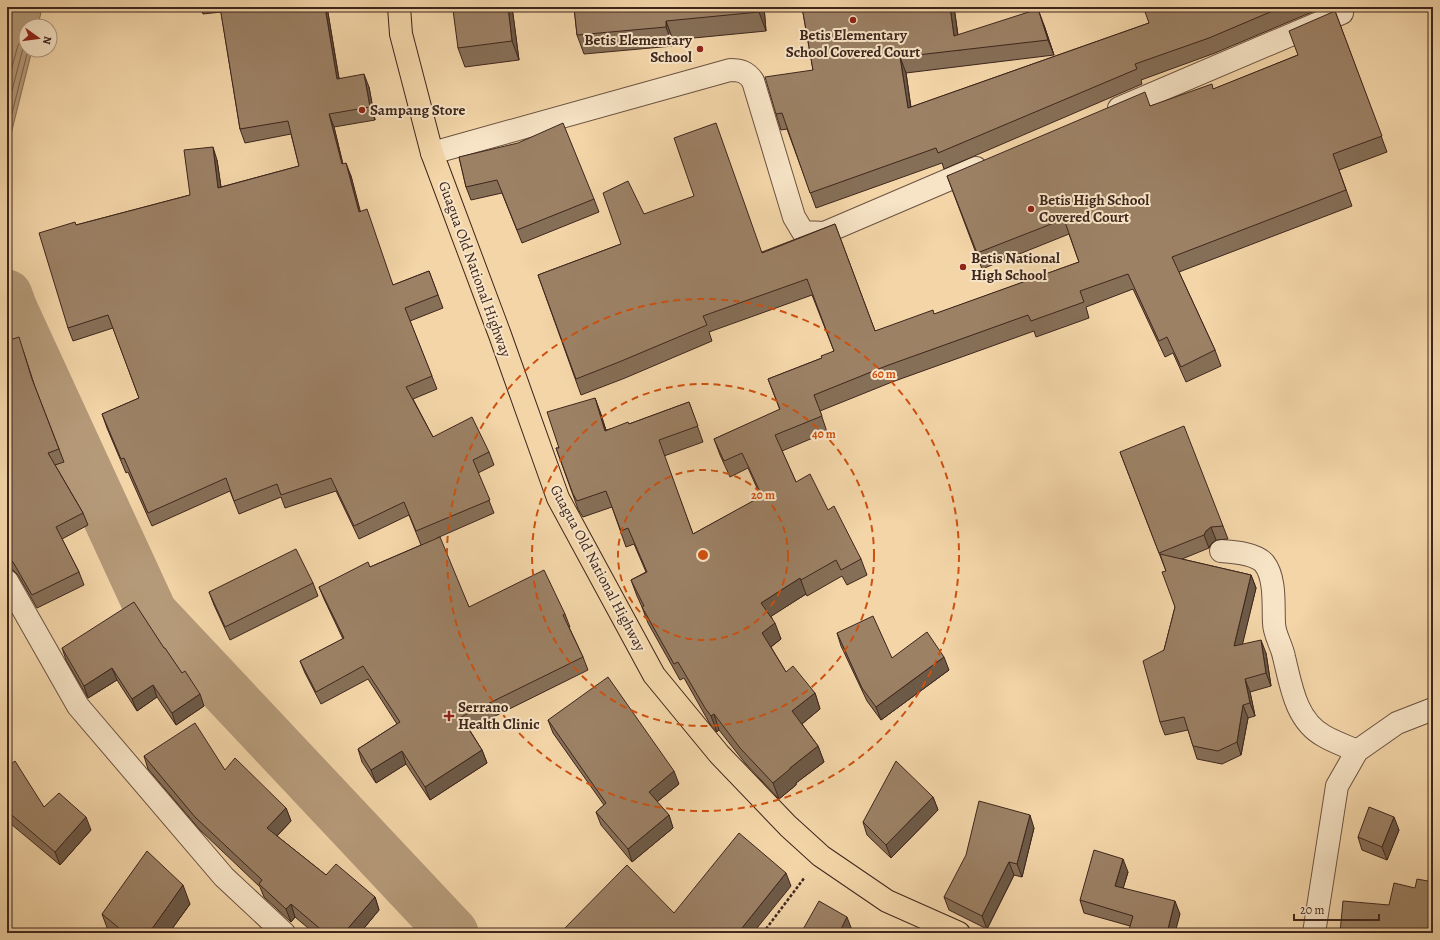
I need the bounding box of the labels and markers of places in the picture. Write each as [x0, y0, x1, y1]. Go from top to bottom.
marker: Betis Elementary School Covered Court [848, 15, 858, 25]
place label: Betis Elementary School Covered Court [786, 25, 920, 62]
place label: Betis Elementary School [584, 30, 693, 67]
marker: Betis Elementary School [695, 44, 705, 54]
place label: Sampang Store [370, 100, 465, 120]
marker: Sampang Store [357, 105, 367, 115]
place label: Betis High School Covered Court [1039, 190, 1149, 227]
marker: Betis High School Covered Court [1026, 204, 1036, 214]
place label: Betis National High School [971, 248, 1060, 285]
marker: Betis National High School [958, 262, 968, 272]
centre of rings [696, 548, 710, 562]
place label: Serrano Health Clinic [458, 697, 540, 734]
marker: Serrano Health Clinic [443, 710, 455, 722]

